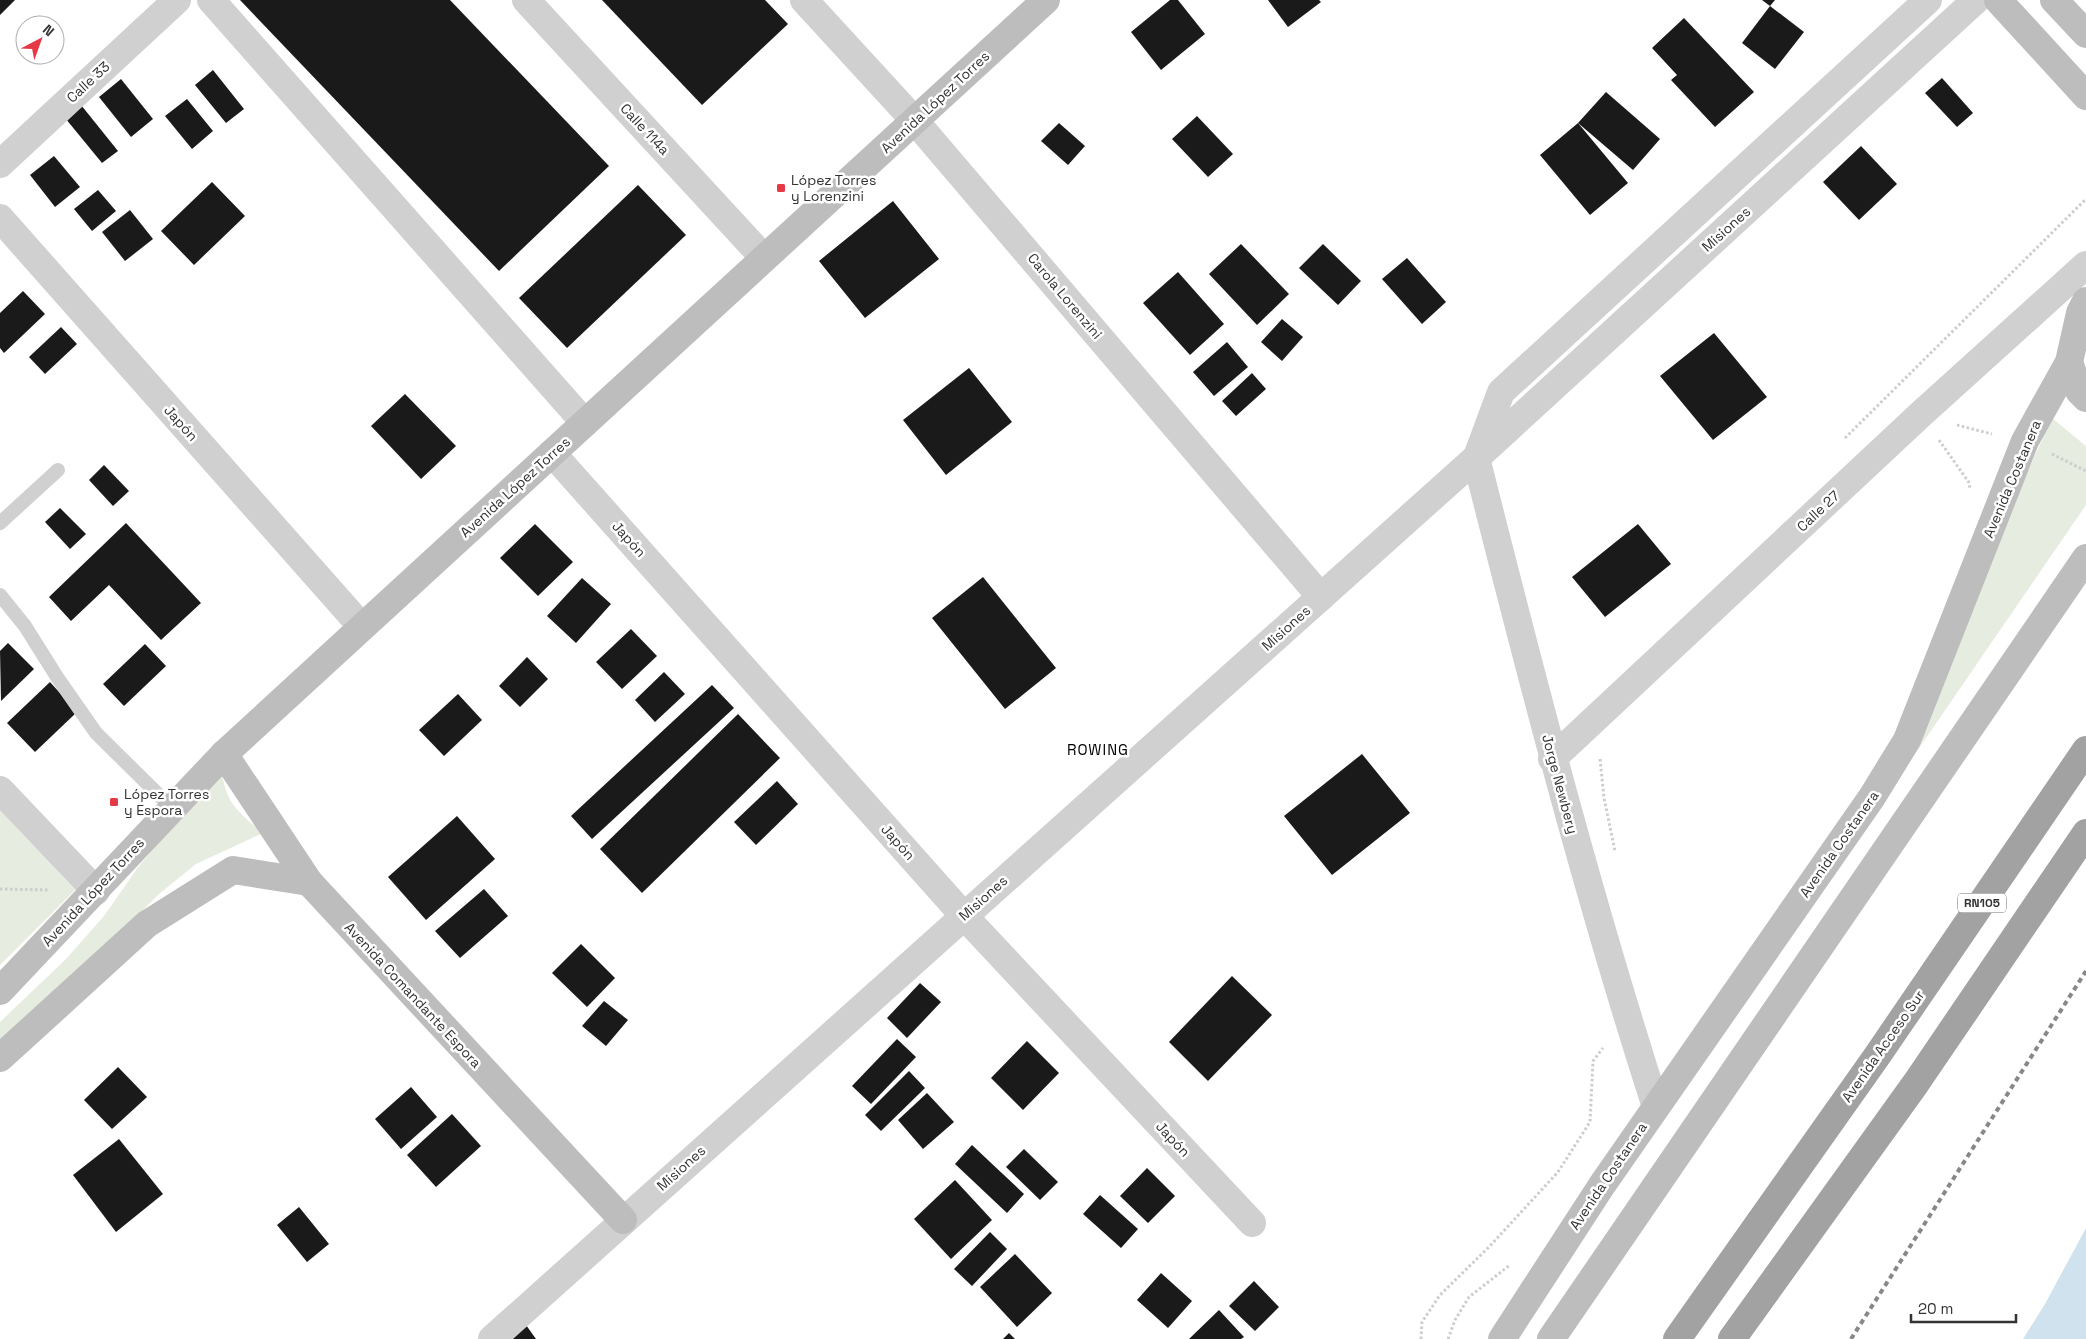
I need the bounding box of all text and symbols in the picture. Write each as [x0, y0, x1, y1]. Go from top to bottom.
north arrow [15, 15, 65, 65]
text: N [39, 20, 58, 40]
street label: Avenida López Torres [877, 47, 993, 157]
street label: Calle 33 [63, 57, 113, 107]
street label: Calle 114a [616, 99, 674, 159]
place label: López Torres y Lorenzini [791, 171, 876, 205]
marker: López Torres y Lorenzini [775, 182, 787, 194]
street label: Misiones [1698, 202, 1754, 256]
street label: Carola Lorenzini [1024, 249, 1106, 343]
street label: Japón [160, 401, 202, 445]
street label: Avenida Costanera [1979, 417, 2045, 541]
street label: Avenida López Torres [456, 433, 574, 541]
street label: Calle 27 [1793, 487, 1843, 535]
street label: Japón [608, 517, 650, 561]
street label: Misiones [1258, 601, 1314, 655]
street label: Jorge Newbery [1538, 732, 1582, 836]
district label: ROWING [1067, 740, 1129, 759]
place label: López Torres y Espora [124, 785, 209, 819]
street label: Avenida Costanera [1795, 787, 1883, 901]
marker: López Torres y Espora [108, 796, 120, 808]
street label: Japón [877, 820, 919, 864]
street label: Avenida López Torres [38, 834, 148, 950]
street label: Misiones [955, 871, 1011, 925]
road number: RN105 [1958, 894, 2006, 912]
street label: Avenida Comandante Espora [341, 918, 485, 1072]
street label: Avenida Acceso Sur [1838, 987, 1928, 1105]
street label: Japón [1152, 1117, 1194, 1161]
street label: Avenida Costanera [1565, 1119, 1651, 1233]
street label: Misiones [653, 1141, 709, 1195]
scale bar [1911, 1292, 2016, 1324]
text: 20 m [1918, 1299, 1953, 1318]

